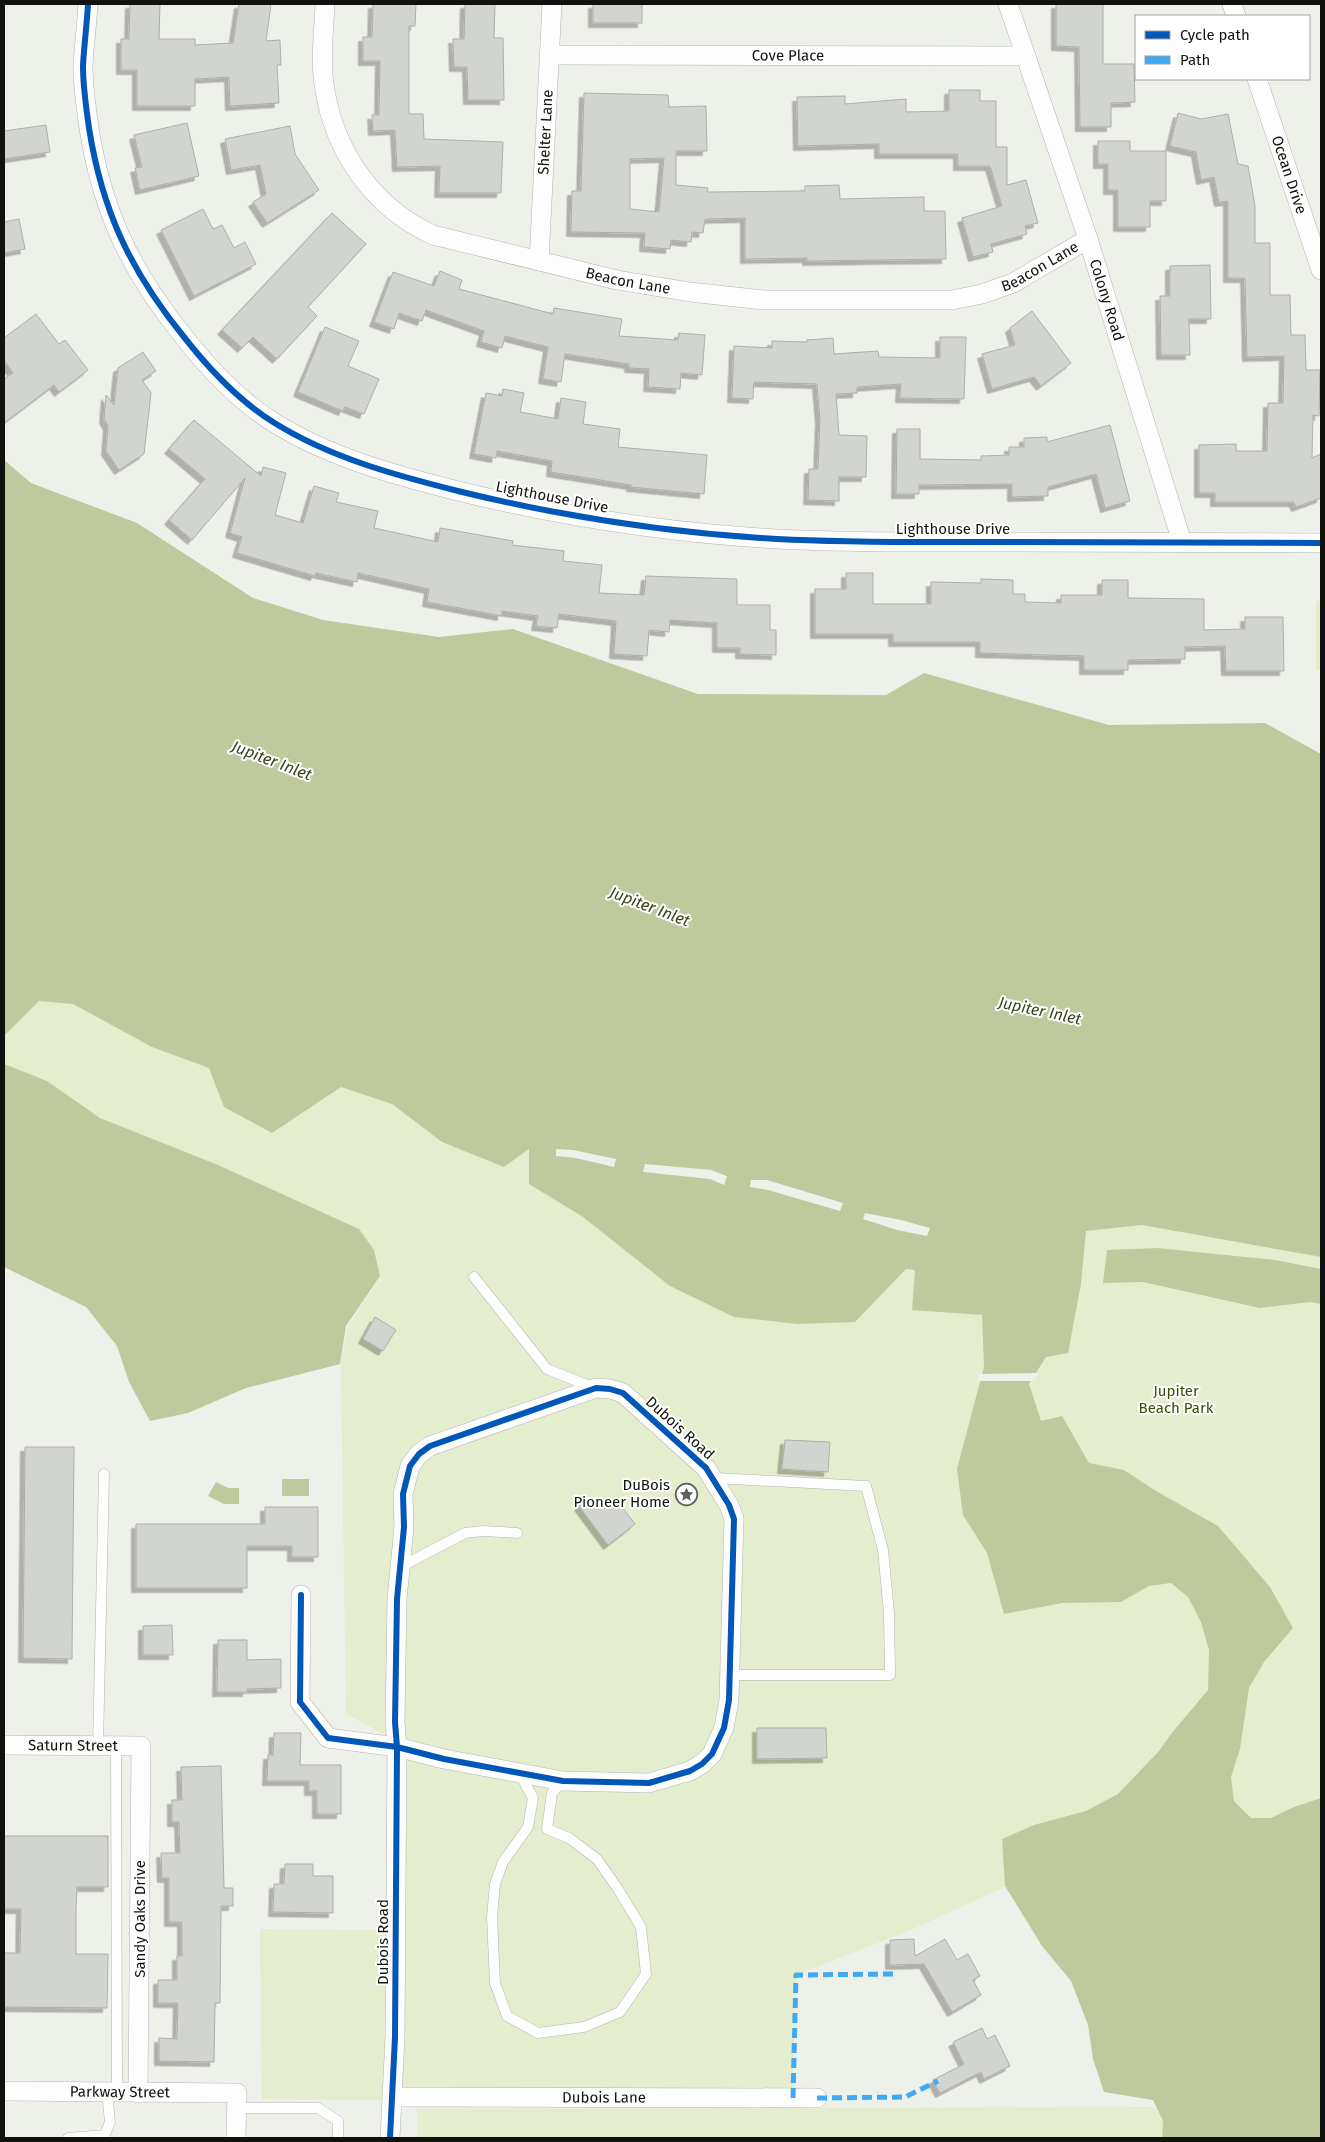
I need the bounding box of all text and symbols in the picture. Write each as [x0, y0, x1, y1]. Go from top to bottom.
legend [1135, 15, 1310, 80]
text: Cycle path [1180, 26, 1250, 44]
street label: Cove Place [752, 46, 824, 65]
text: Path [1180, 51, 1210, 69]
street label: Shelter Lane [534, 89, 557, 175]
street label: Ocean Drive [1268, 133, 1311, 216]
street label: Beacon Lane [999, 238, 1082, 295]
street label: Colony Road [1086, 257, 1128, 343]
street label: Beacon Lane [584, 264, 672, 298]
street label: Lighthouse Drive [494, 477, 610, 517]
street label: Lighthouse Drive [896, 520, 1010, 538]
water label: Jupiter Inlet [228, 736, 315, 785]
water label: Jupiter Inlet [606, 882, 693, 931]
water label: Jupiter Inlet [996, 992, 1083, 1029]
park label: Jupiter Beach Park [1139, 1382, 1214, 1417]
street label: Dubois Road [642, 1393, 718, 1463]
place label: DuBois Pioneer Home [573, 1476, 670, 1511]
place icon: DuBois Pioneer Home [674, 1482, 698, 1506]
street label: Saturn Street [28, 1736, 119, 1755]
street label: Sandy Oaks Drive [131, 1860, 149, 1978]
street label: Dubois Road [374, 1899, 392, 1985]
street label: Parkway Street [70, 2083, 171, 2101]
street label: Dubois Lane [562, 2088, 646, 2107]

